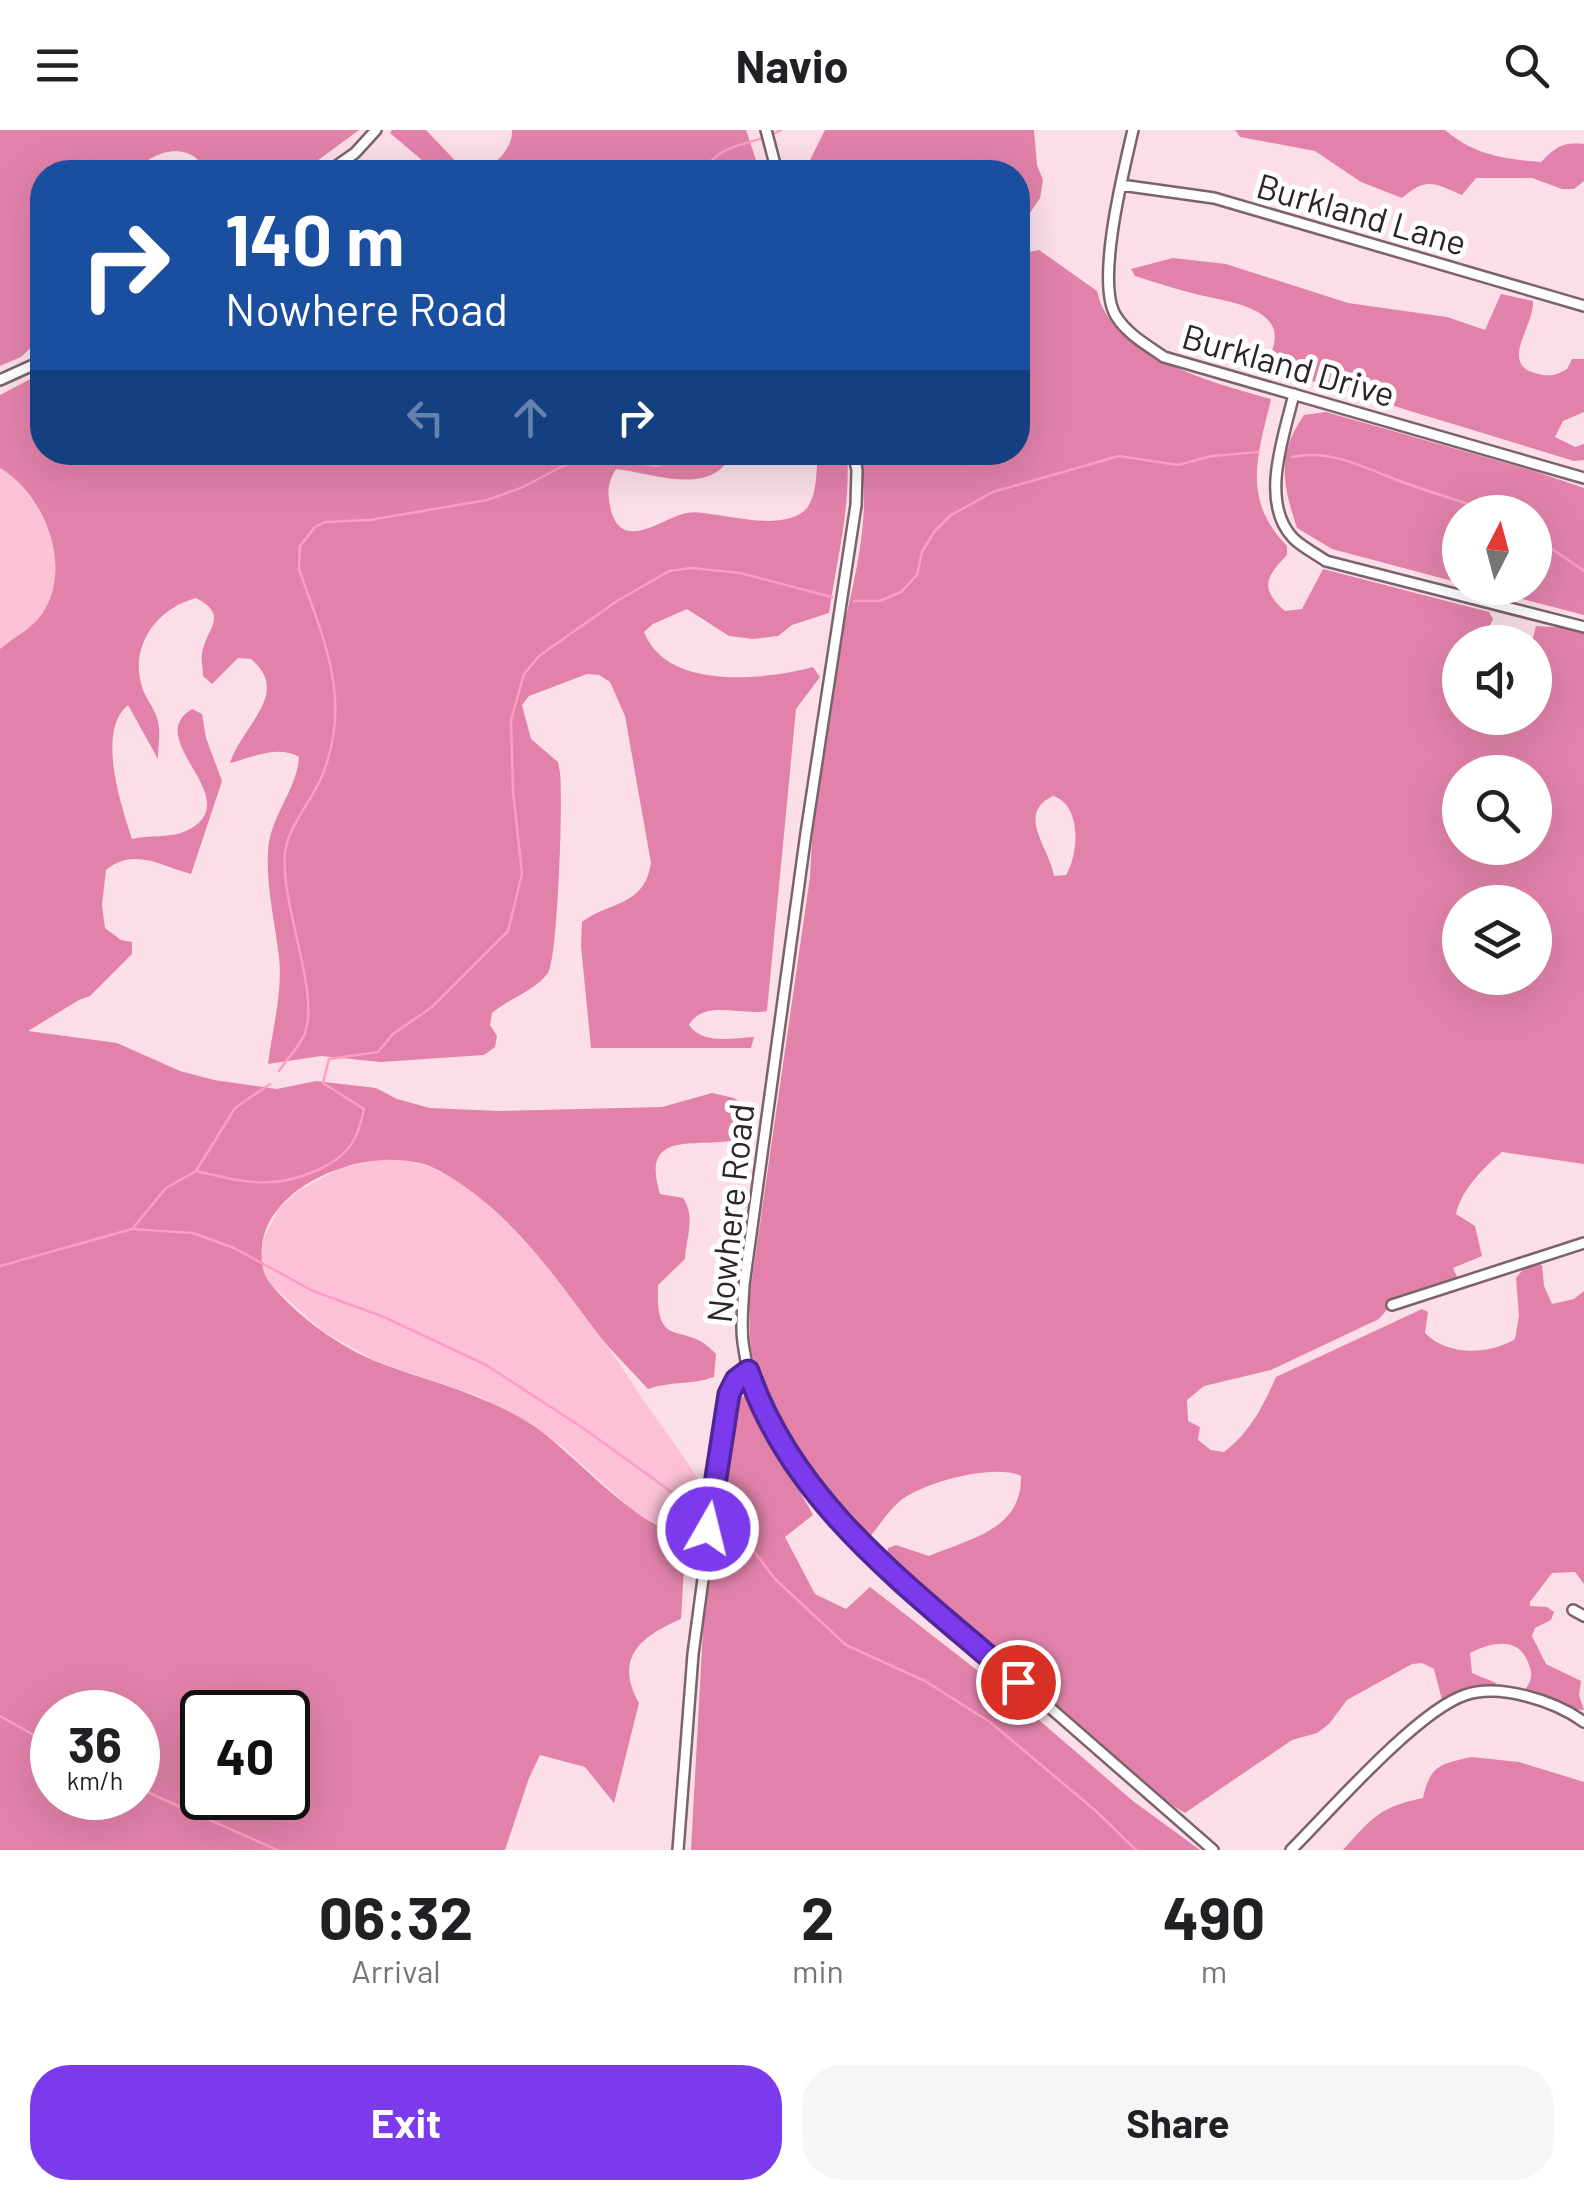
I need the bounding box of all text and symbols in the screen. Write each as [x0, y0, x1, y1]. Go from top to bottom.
icon: menu [30, 38, 85, 93]
text: Navio [736, 38, 849, 92]
icon: search [1499, 38, 1554, 93]
street label: Burkland Lane [1252, 163, 1472, 263]
text: 140 m [225, 196, 404, 280]
icon: right [60, 200, 190, 330]
text: Nowhere Road [225, 281, 508, 335]
street label: Burkland Drive [1178, 314, 1400, 414]
icon: left [398, 390, 453, 445]
icon: ahead [503, 390, 558, 445]
icon: right [608, 390, 663, 445]
north arrow [1442, 495, 1552, 605]
map controls [1442, 495, 1552, 995]
button: sound [1442, 625, 1552, 735]
button: search [1442, 755, 1552, 865]
button: layers [1442, 885, 1552, 995]
street label: Nowhere Road [697, 1101, 761, 1325]
position arrow [656, 1477, 760, 1581]
pin [976, 1640, 1061, 1725]
icon: arrive [991, 1655, 1046, 1710]
speed limit sign: 40 [180, 1690, 310, 1820]
text: 36 [68, 1713, 122, 1773]
text: km/h [67, 1765, 123, 1795]
text: 06:32 [319, 1880, 473, 1952]
text: 2 [801, 1880, 835, 1952]
text: 490 [1163, 1880, 1265, 1952]
text: Arrival [351, 1951, 441, 1989]
text: min [792, 1951, 844, 1989]
text: m [1201, 1951, 1227, 1989]
button: Exit [30, 2065, 782, 2180]
button: Share [802, 2065, 1554, 2180]

